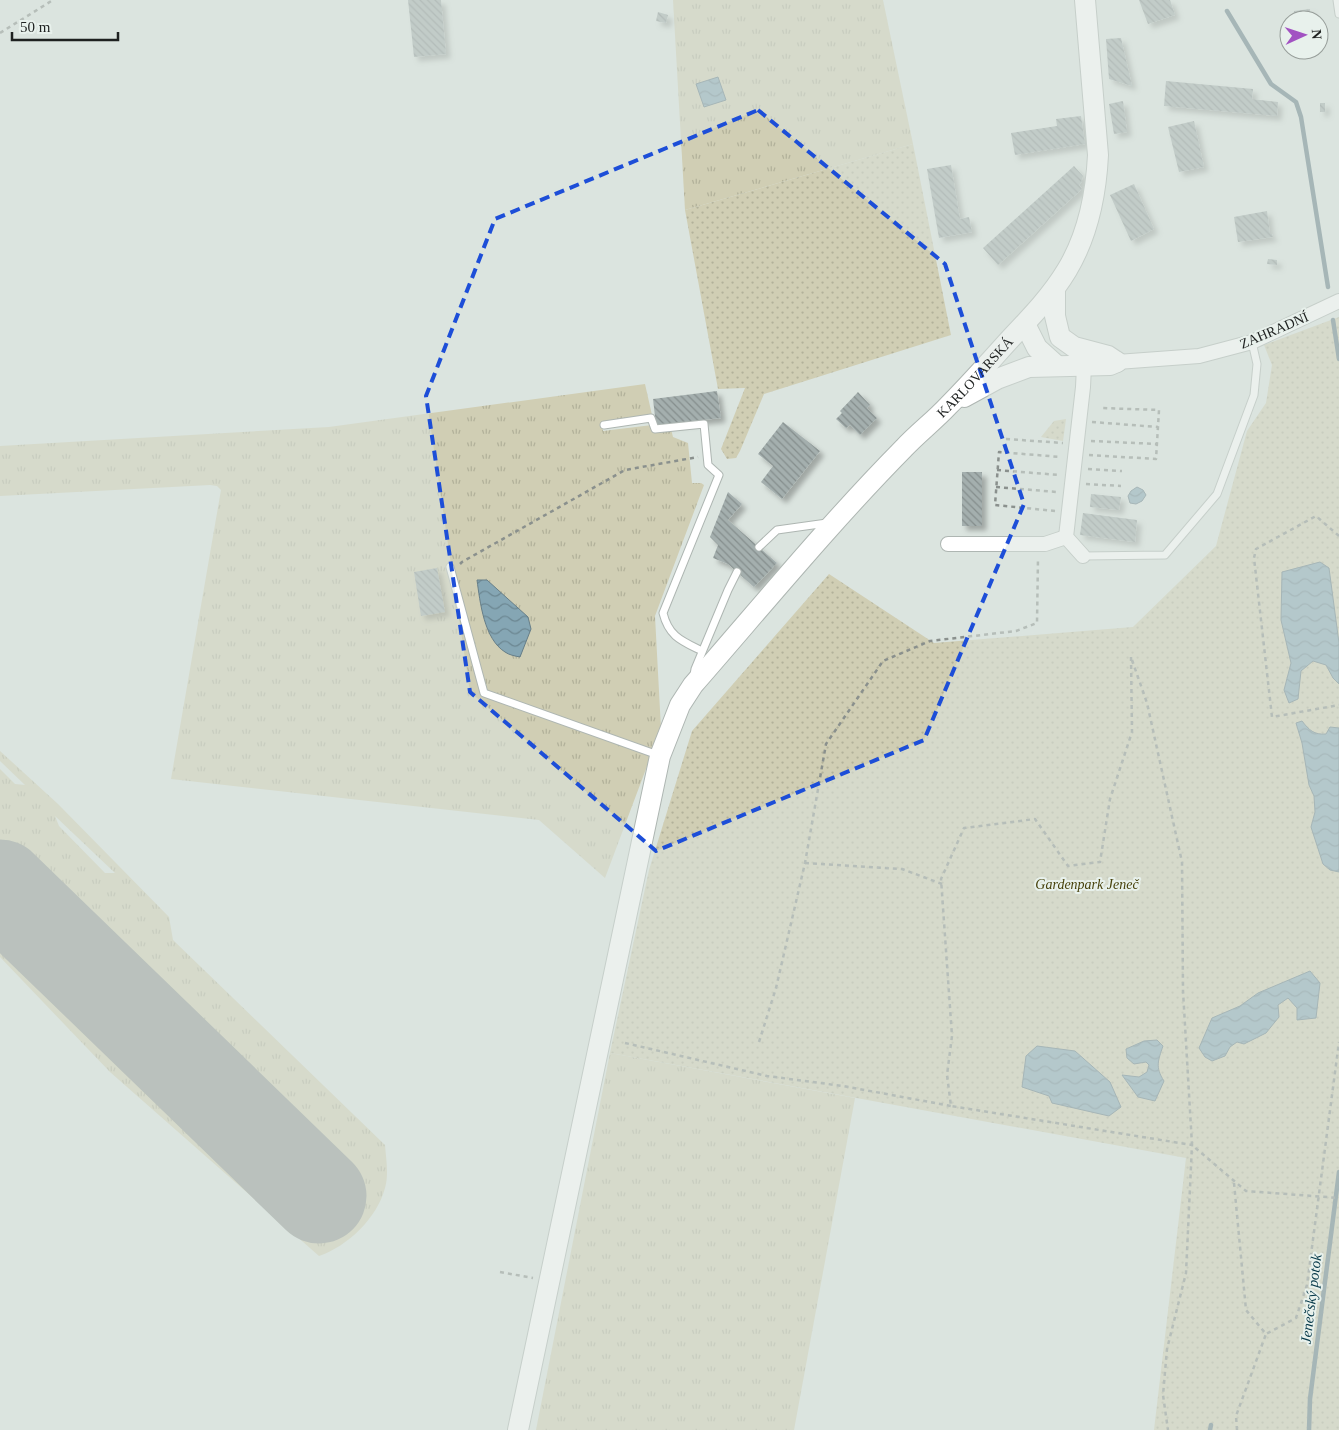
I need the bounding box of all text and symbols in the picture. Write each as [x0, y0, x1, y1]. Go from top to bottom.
scale bar [12, 10, 119, 42]
north arrow [1279, 10, 1329, 60]
text: 50 m [20, 19, 51, 35]
text: N [1309, 29, 1324, 40]
street label: ZAHRADNÍ [1237, 308, 1311, 352]
street label: KARLOVARSKÁ [934, 333, 1017, 421]
park label: Gardenpark Jeneč [1035, 877, 1139, 892]
water label: Jenečský potok [1298, 1253, 1324, 1345]

